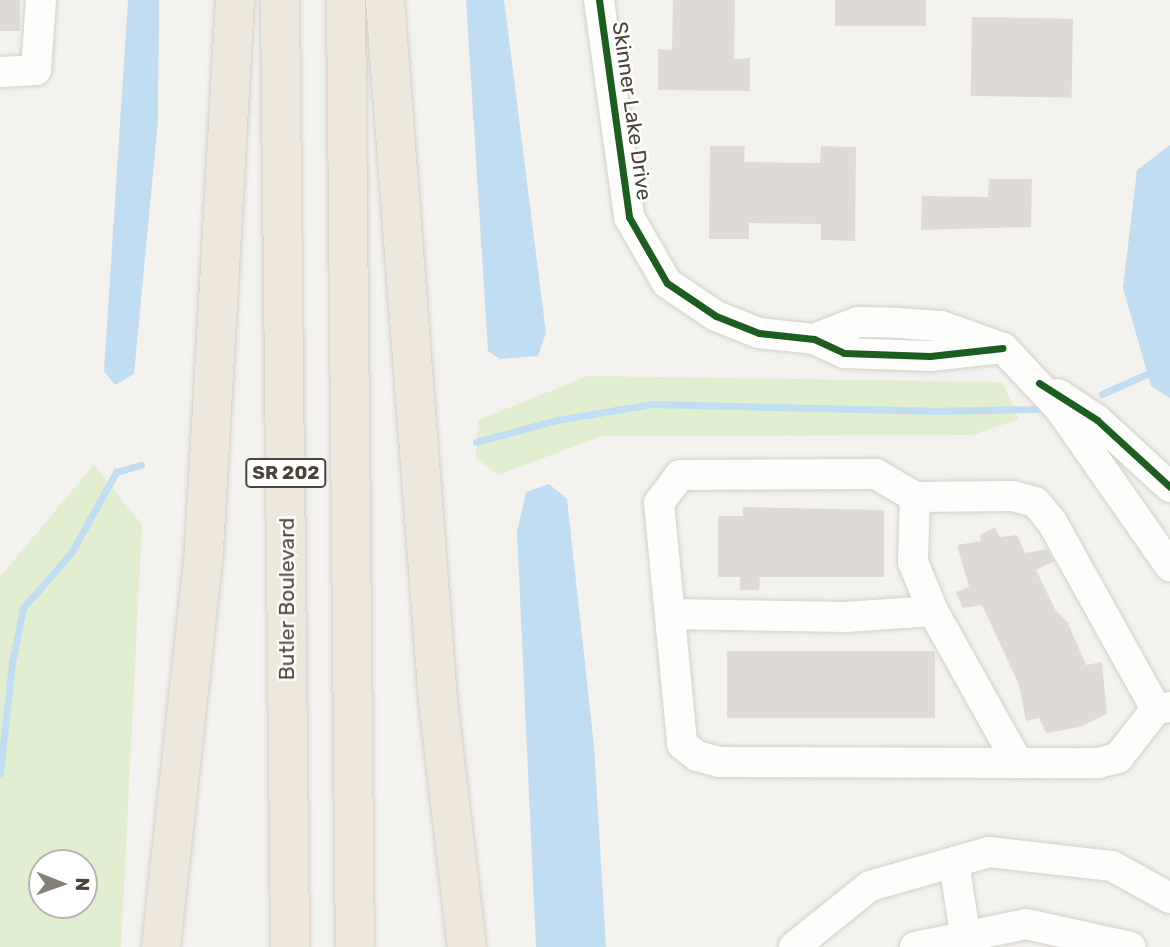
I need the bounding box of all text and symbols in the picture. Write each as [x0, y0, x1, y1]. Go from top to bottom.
street label: Skinner Lake Drive [607, 20, 657, 202]
road number: SR 202 [244, 458, 328, 488]
street label: Butler Boulevard [274, 517, 300, 681]
north arrow [28, 849, 98, 919]
text: N [71, 877, 94, 891]

